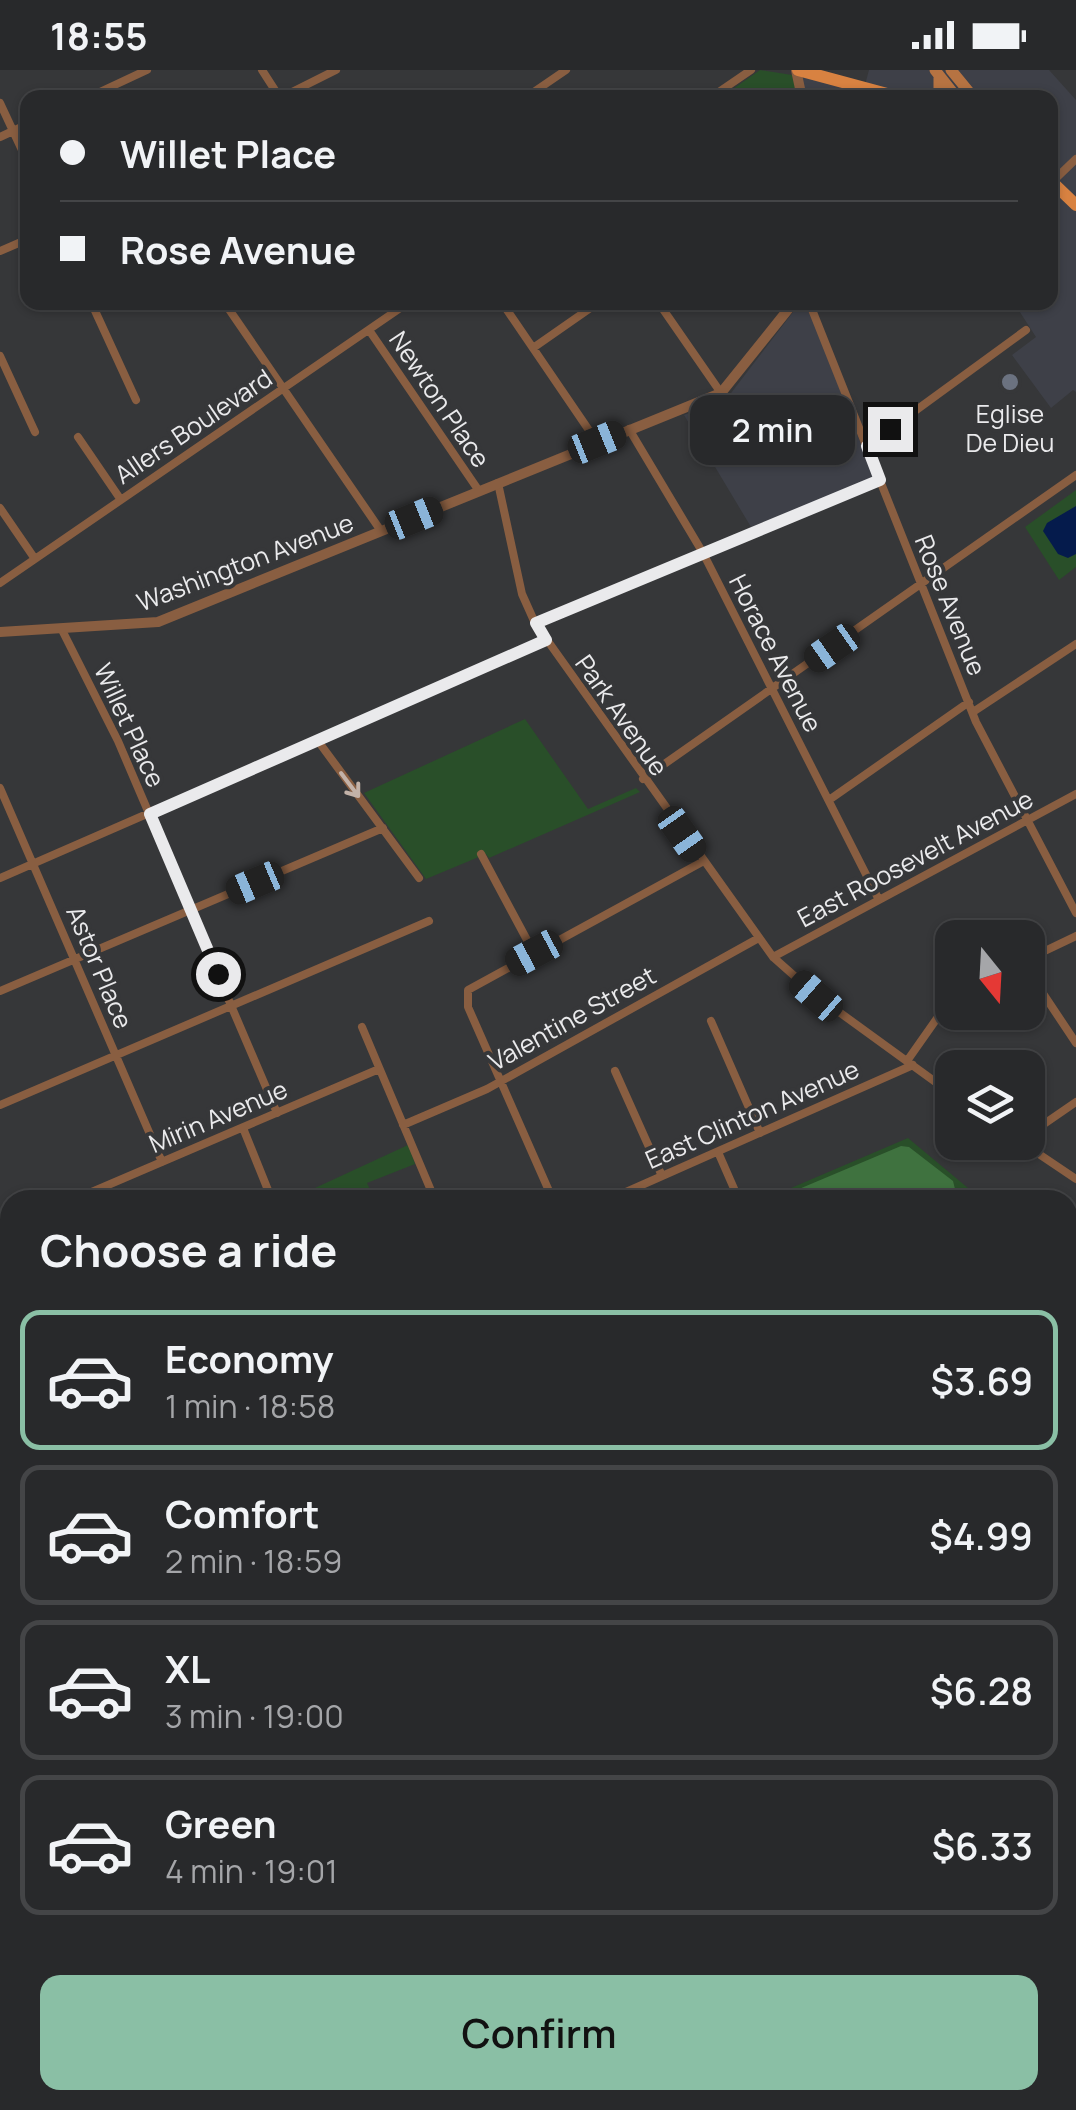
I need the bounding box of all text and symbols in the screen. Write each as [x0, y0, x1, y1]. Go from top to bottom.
text: 18:55 [50, 9, 147, 61]
text: Willet Place [120, 127, 336, 179]
text: Rose Avenue [120, 223, 356, 275]
street label: Newton Place [381, 324, 499, 474]
street label: Allers Boulevard [107, 360, 279, 492]
marker: Eglise De Dieu [999, 371, 1021, 393]
callout: 2 min [690, 394, 855, 464]
place label: Eglise De Dieu [966, 396, 1054, 460]
route end [868, 407, 913, 452]
text: 2 min [732, 408, 813, 452]
car [564, 417, 630, 467]
car [381, 493, 447, 543]
street label: Washington Avenue [132, 505, 358, 619]
street label: Rose Avenue [907, 529, 995, 681]
street label: Horace Avenue [721, 568, 831, 738]
car [799, 619, 865, 677]
street label: Park Avenue [567, 647, 677, 783]
street label: Willet Place [86, 657, 174, 793]
one-way arrow [340, 771, 361, 798]
street label: East Roosevelt Avenue [791, 781, 1039, 935]
car [653, 801, 711, 867]
car [222, 857, 288, 909]
street label: Astor Place [58, 900, 142, 1034]
north arrow [935, 920, 1045, 1030]
map controls [935, 920, 1045, 1160]
car [500, 926, 568, 980]
route start [196, 952, 241, 997]
street label: Valentine Street [482, 958, 662, 1078]
car [784, 965, 848, 1027]
button: layers [935, 1050, 1045, 1160]
street label: East Clinton Avenue [640, 1051, 864, 1177]
street label: Mirin Avenue [143, 1071, 293, 1161]
text: Choose a ride [40, 1219, 337, 1281]
text: Economy [165, 1332, 334, 1384]
icon: car [45, 1335, 135, 1425]
text: $3.69 [931, 1354, 1033, 1406]
text: 1 min · 18:58 [165, 1384, 335, 1428]
text: Comfort [165, 1487, 319, 1539]
icon: car [45, 1490, 135, 1580]
text: $4.99 [929, 1509, 1033, 1561]
text: 2 min · 18:59 [165, 1539, 342, 1583]
text: XL [165, 1642, 210, 1694]
icon: car [45, 1645, 135, 1735]
text: $6.28 [930, 1664, 1033, 1716]
text: 3 min · 19:00 [165, 1694, 344, 1738]
text: Green [165, 1797, 277, 1849]
icon: car [45, 1800, 135, 1890]
text: $6.33 [932, 1819, 1033, 1871]
text: 4 min · 19:01 [165, 1849, 338, 1893]
button: Confirm [40, 1975, 1038, 2090]

